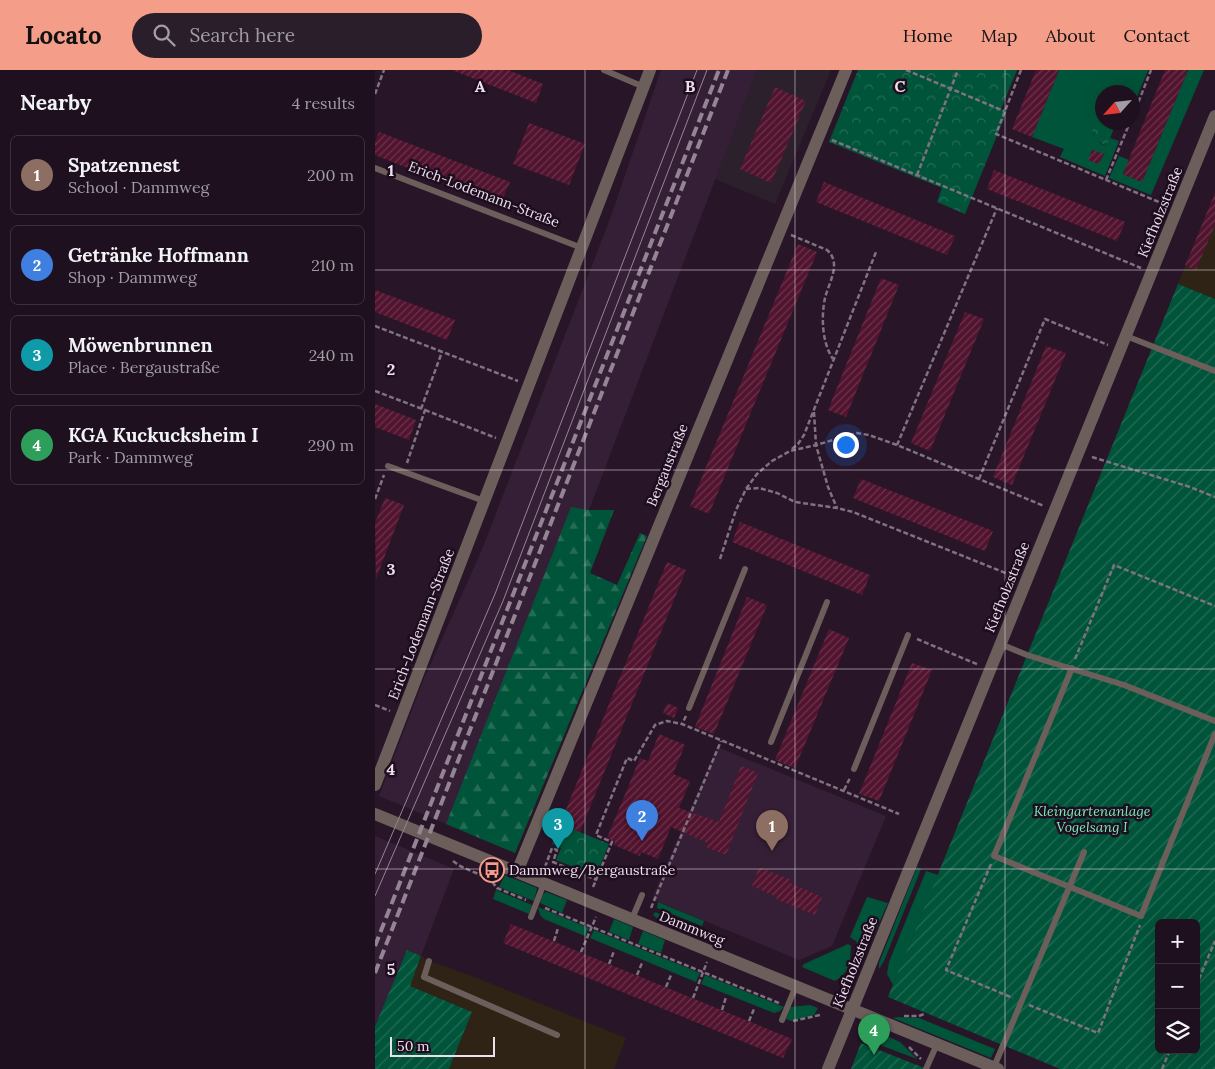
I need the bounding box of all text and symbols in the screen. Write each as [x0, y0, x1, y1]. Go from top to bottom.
search box [132, 13, 482, 58]
text: Locato [25, 20, 102, 51]
icon: search [150, 21, 178, 49]
text: Search here [190, 23, 295, 47]
text: Home [903, 24, 953, 47]
text: Map [981, 24, 1017, 47]
text: About [1045, 24, 1095, 47]
text: Contact [1123, 24, 1190, 47]
text: A [475, 76, 486, 96]
text: B [685, 76, 696, 96]
text: C [894, 76, 906, 96]
north arrow [1095, 85, 1140, 130]
text: Nearby [20, 89, 91, 116]
text: 4 results [292, 93, 355, 113]
text: Spatzennest [68, 153, 180, 177]
street label: Erich-Lodemann-Straße [406, 157, 562, 231]
text: 1 [388, 160, 394, 180]
street label: Kiefholzstraße [1134, 164, 1187, 260]
text: 1 [34, 165, 40, 185]
text: 200 m [307, 165, 354, 185]
text: School · Dammweg [68, 177, 209, 197]
text: Getränke Hoffmann [68, 243, 249, 267]
text: 2 [33, 255, 41, 275]
text: 210 m [311, 255, 354, 275]
text: Shop · Dammweg [68, 267, 197, 287]
text: Möwenbrunnen [68, 333, 213, 357]
text: 3 [33, 345, 41, 365]
text: 240 m [309, 345, 354, 365]
text: Place · Bergaustraße [68, 357, 220, 377]
text: 2 [387, 359, 395, 379]
street label: Bergaustraße [642, 421, 692, 509]
text: KGA Kuckucksheim I [68, 423, 259, 447]
your location [833, 432, 859, 458]
text: 4 [33, 435, 41, 455]
text: 290 m [308, 435, 354, 455]
text: Park · Dammweg [68, 447, 192, 467]
street label: Kiefholzstraße [981, 539, 1034, 635]
street label: Erich-Lodemann-Straße [384, 546, 458, 702]
text: 3 [387, 559, 396, 579]
text: 4 [387, 759, 396, 779]
pin: 2 [626, 800, 658, 841]
park label: Kleingartenanlage Vogelsang I [1034, 802, 1151, 836]
pin: 3 [542, 808, 574, 849]
pin: 1 [756, 810, 788, 851]
bus stop icon: Dammweg/Bergaustraße [479, 857, 505, 883]
place label: Dammweg/Bergaustraße [509, 861, 676, 879]
street label: Dammweg [657, 907, 728, 949]
street label: Kiefholzstraße [829, 914, 882, 1010]
map controls [1155, 919, 1200, 1054]
button: + [1155, 919, 1200, 964]
text: 5 [387, 959, 396, 979]
button: − [1155, 964, 1200, 1009]
button: layers [1155, 1009, 1200, 1054]
pin: 4 [858, 1014, 890, 1055]
scale bar [390, 1034, 495, 1057]
text: 50 m [397, 1037, 430, 1055]

